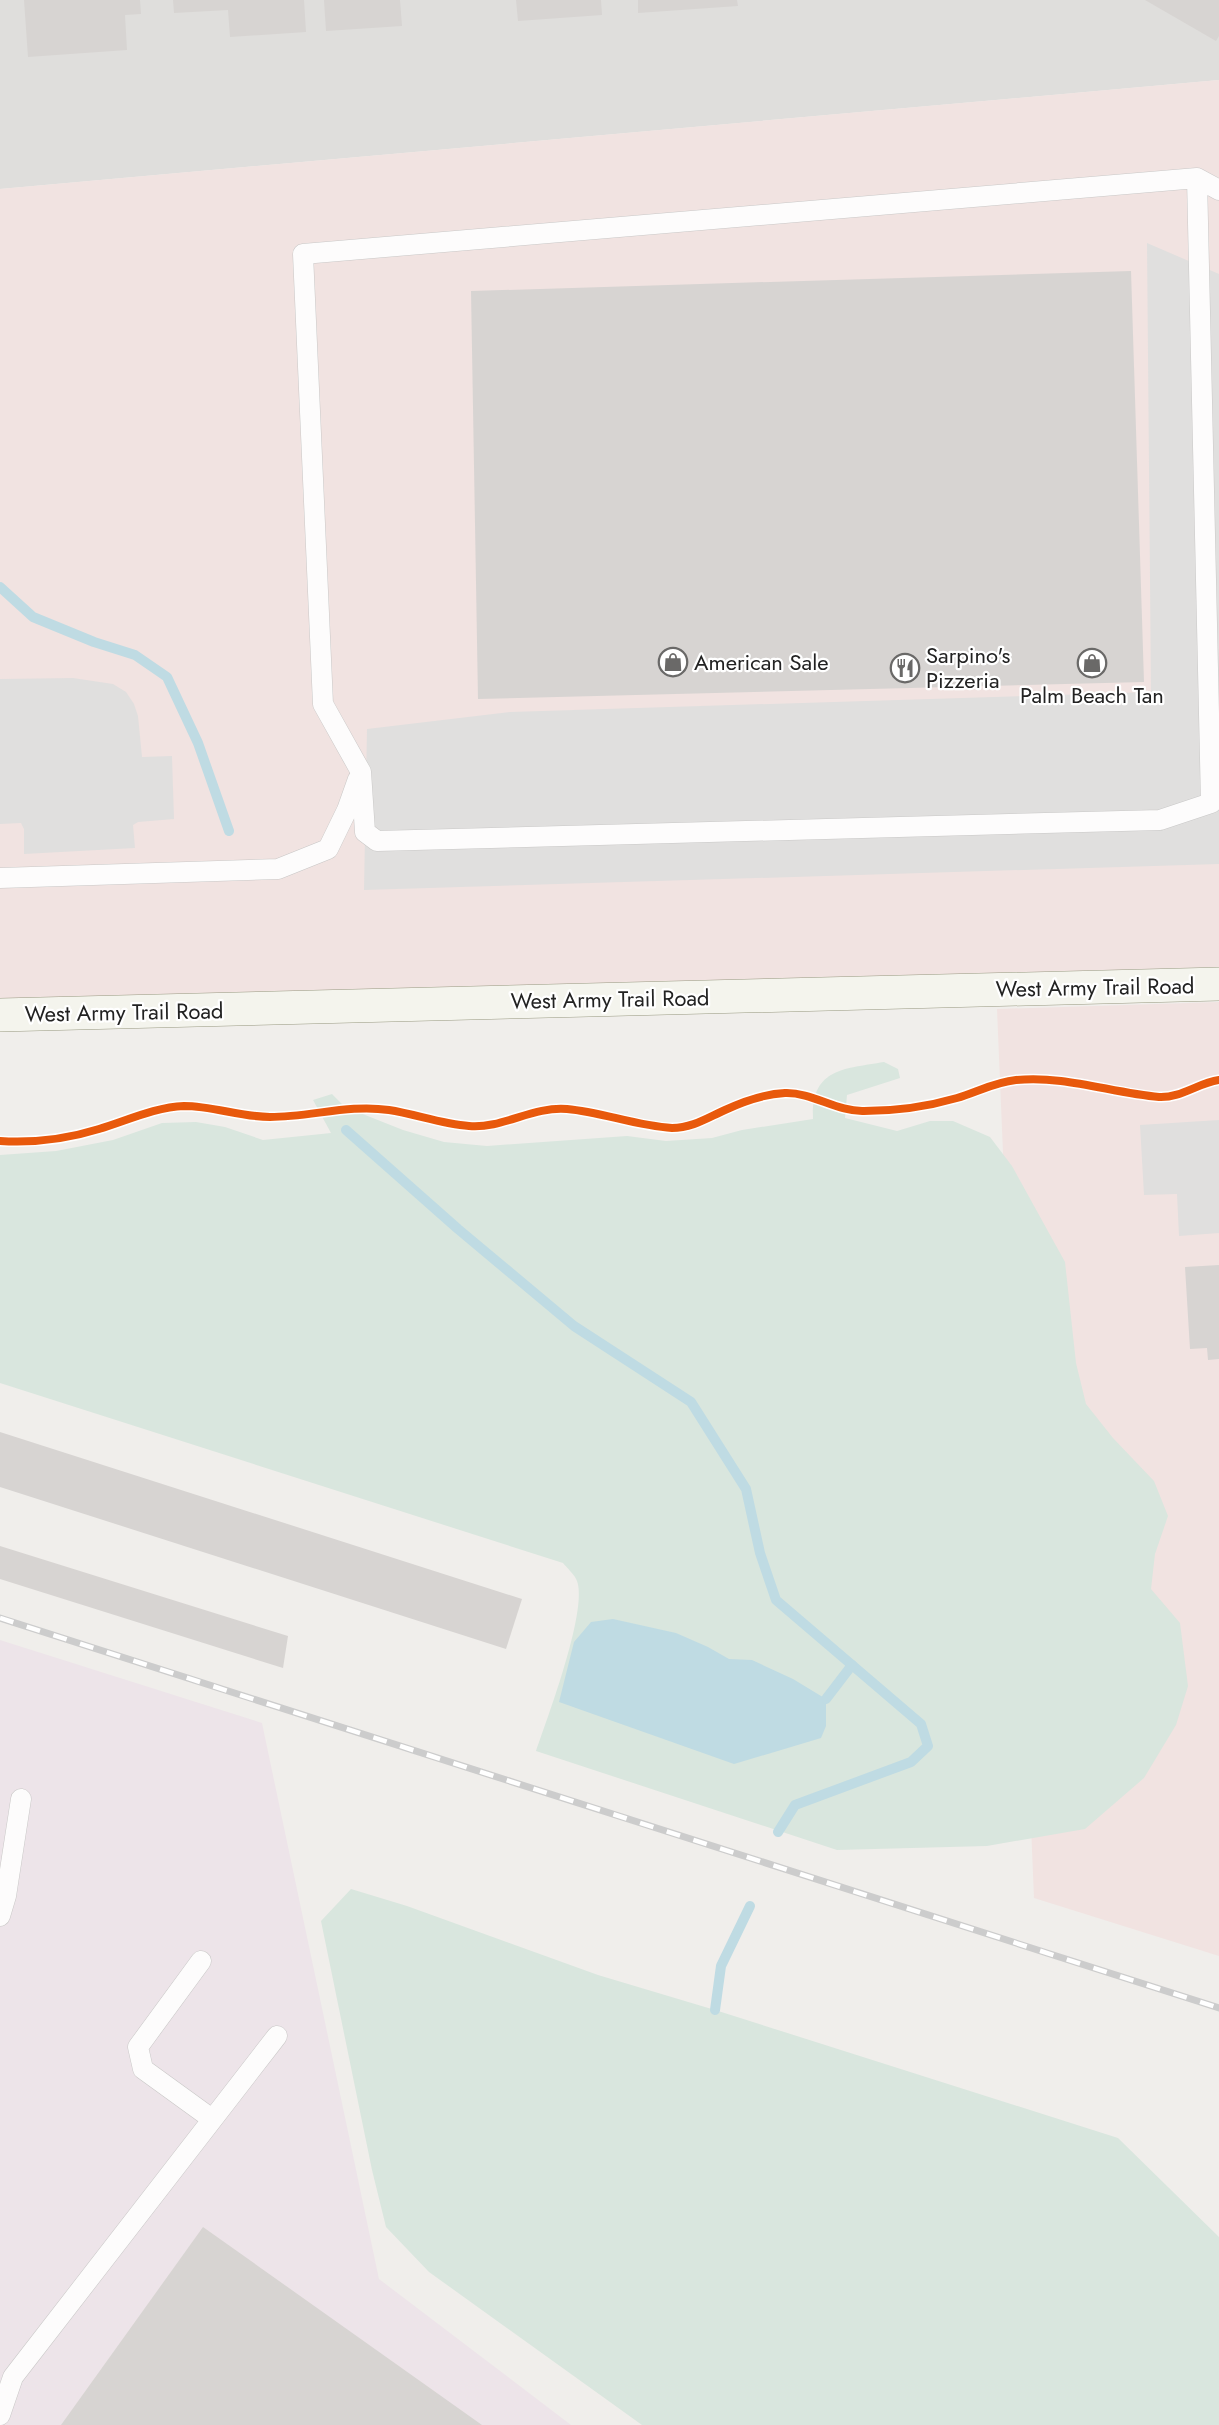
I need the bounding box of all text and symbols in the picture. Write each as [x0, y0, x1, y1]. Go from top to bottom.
place label: Sarpino's Pizzeria [926, 639, 1010, 696]
shop icon: American Sale [657, 646, 689, 678]
place label: American Sale [694, 646, 829, 678]
shop icon: Palm Beach Tan [1076, 647, 1108, 679]
restaurant icon: Sarpino's Pizzeria [889, 652, 921, 684]
place label: Palm Beach Tan [1020, 679, 1164, 711]
street label: West Army Trail Road [995, 969, 1195, 1005]
street label: West Army Trail Road [510, 981, 710, 1017]
street label: West Army Trail Road [24, 994, 224, 1030]

